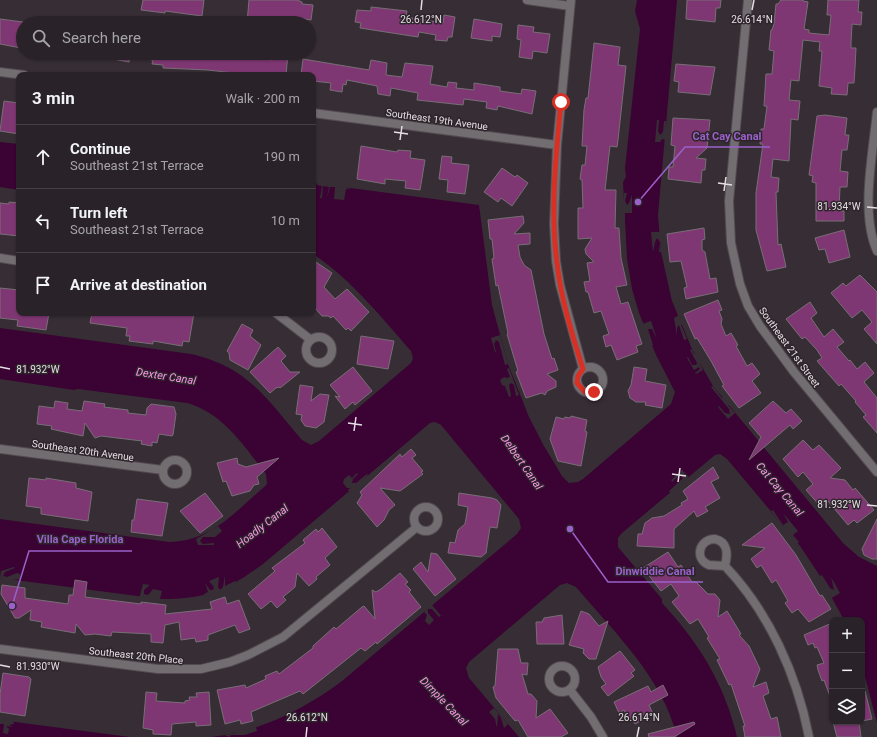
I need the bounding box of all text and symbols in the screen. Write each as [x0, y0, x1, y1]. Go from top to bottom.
text: 26.612°N [400, 14, 442, 25]
text: 26.614°N [731, 14, 773, 25]
search box [16, 16, 316, 60]
icon: search [30, 27, 52, 49]
text: Search here [62, 29, 141, 47]
text: 3 min [32, 88, 75, 108]
text: Walk · 200 m [225, 91, 300, 106]
route start [552, 93, 570, 111]
street label: Southeast 19th Avenue [385, 107, 489, 132]
callout: Cat Cay Canal [685, 124, 770, 147]
text: Cat Cay Canal [693, 130, 762, 143]
text: Continue [70, 140, 131, 158]
icon: ahead [32, 146, 54, 168]
text: 190 m [263, 149, 300, 164]
text: Southeast 21st Terrace [70, 158, 204, 173]
text: 81.934°W [817, 201, 861, 212]
text: Turn left [70, 204, 127, 222]
icon: left [32, 210, 54, 232]
text: 10 m [271, 213, 300, 228]
text: Southeast 21st Terrace [70, 222, 204, 237]
icon: arrive [32, 274, 54, 296]
text: Arrive at destination [70, 276, 207, 294]
street label: Southeast 21st Street [757, 305, 822, 389]
text: 81.932°W [16, 364, 60, 375]
water label: Dexter Canal [135, 365, 197, 388]
route end [585, 383, 603, 401]
water label: Delbert Canal [498, 432, 546, 493]
street label: Southeast 20th Avenue [31, 438, 135, 463]
water label: Cat Cay Canal [753, 460, 806, 519]
text: 81.932°W [817, 499, 861, 510]
water label: Hoadly Canal [234, 502, 291, 551]
callout: Villa Cape Florida [29, 528, 132, 551]
text: Villa Cape Florida [37, 533, 123, 546]
callout: Dinwiddie Canal [608, 559, 703, 582]
text: Dinwiddie Canal [615, 565, 695, 578]
map controls [829, 617, 865, 725]
button: + [829, 617, 865, 653]
street label: Southeast 20th Place [88, 645, 184, 666]
button: − [829, 653, 865, 689]
text: 81.930°W [16, 661, 60, 672]
water label: Dimple Canal [417, 674, 470, 729]
button: layers [829, 689, 865, 725]
text: 26.612°N [286, 712, 328, 723]
text: 26.614°N [618, 712, 660, 723]

